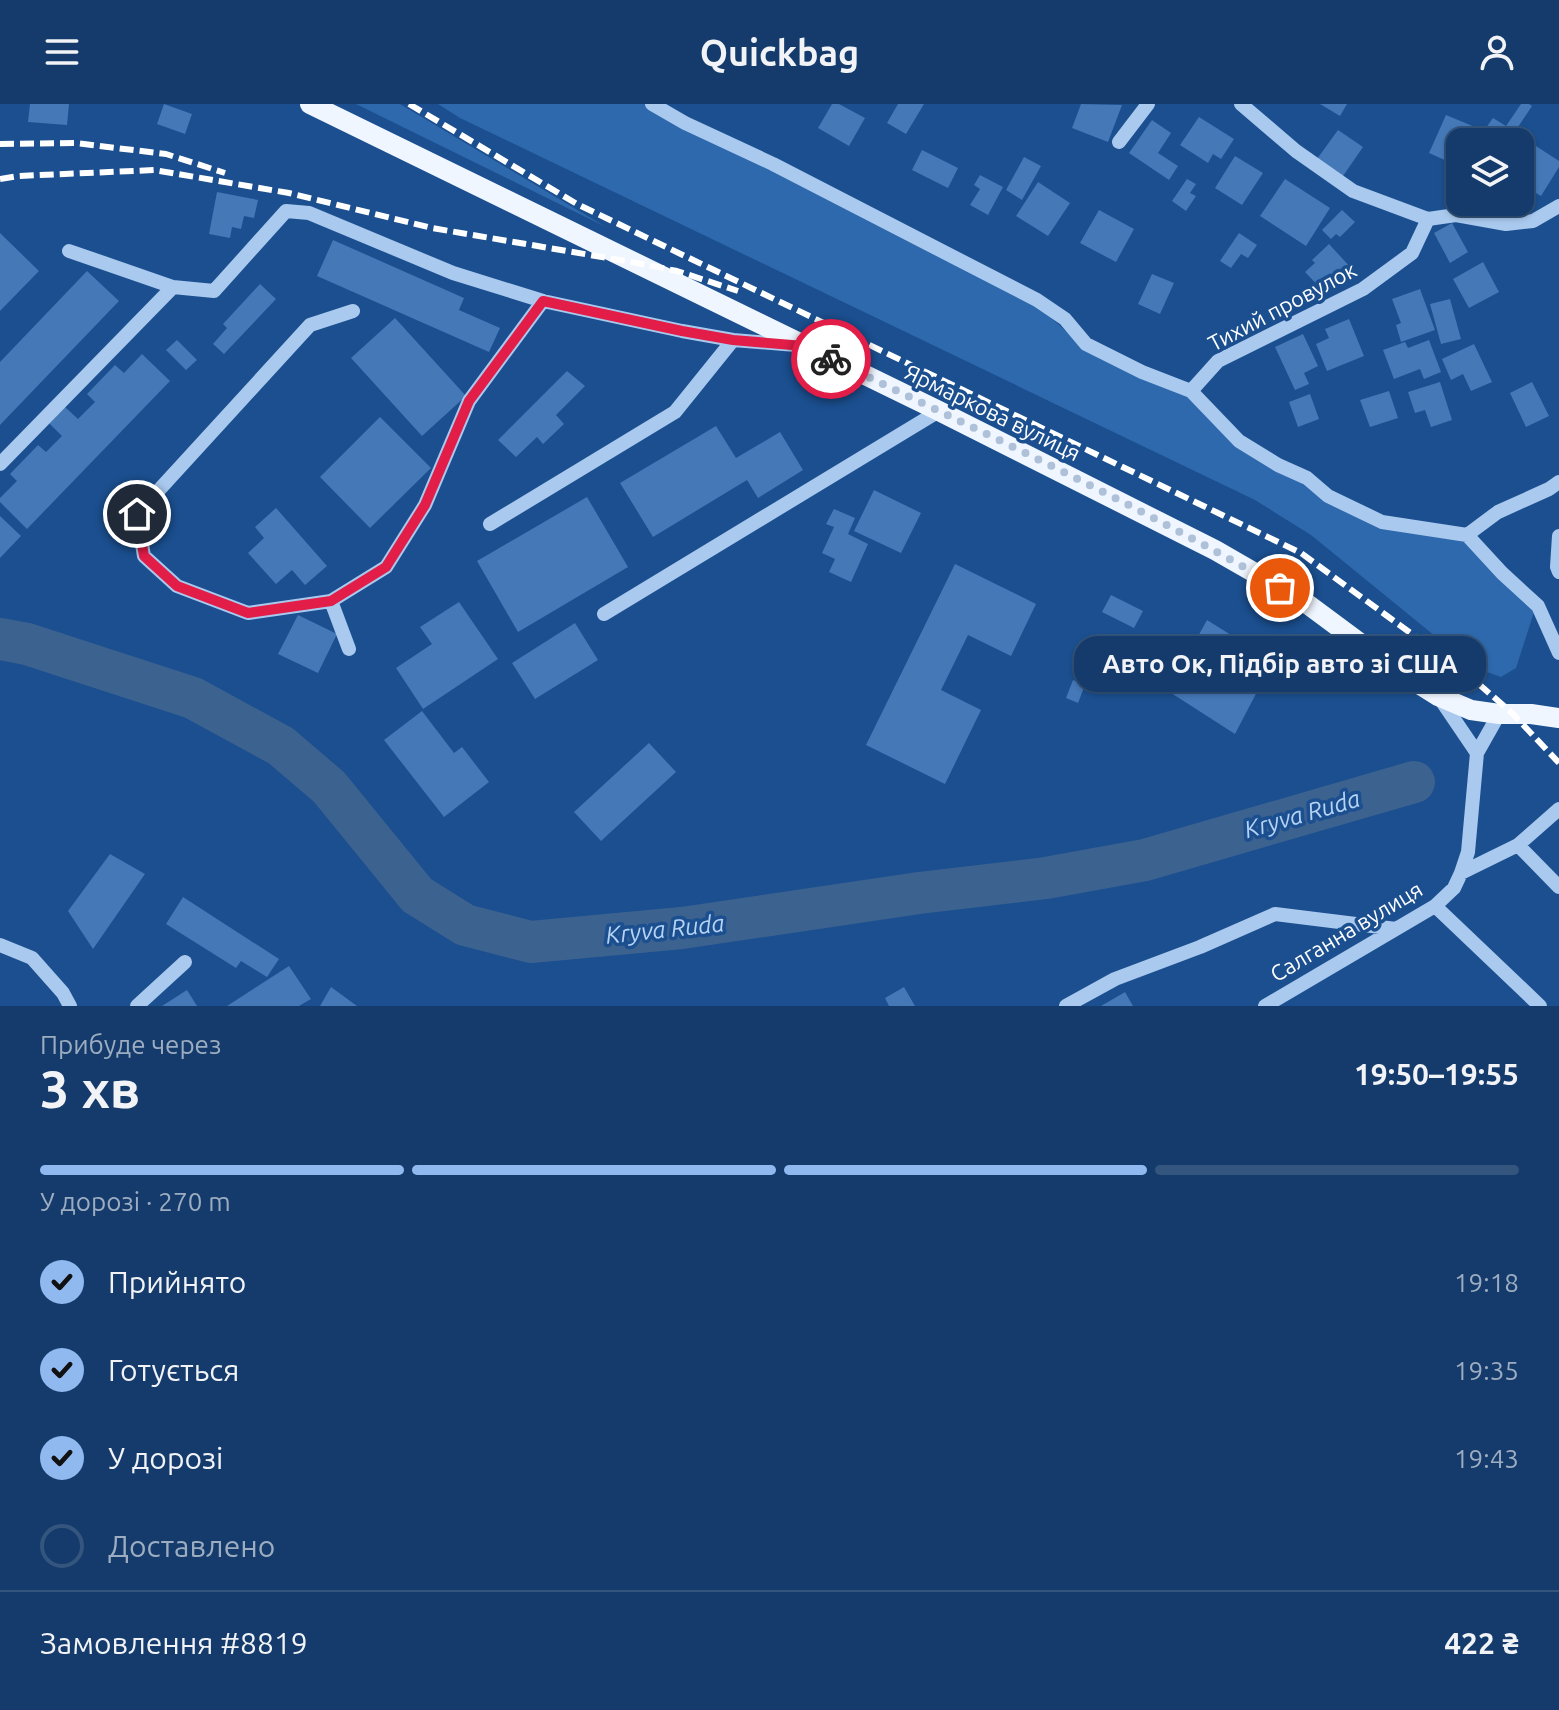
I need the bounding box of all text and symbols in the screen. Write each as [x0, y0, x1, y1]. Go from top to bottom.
icon: menu [40, 30, 84, 74]
icon: person [1475, 30, 1519, 74]
text: Quickbag [700, 32, 859, 73]
map controls [1446, 128, 1534, 216]
button: layers [1446, 128, 1534, 216]
street label: Тихий провулок [1204, 256, 1360, 356]
courier [791, 319, 871, 399]
icon: bike [809, 337, 853, 381]
street label: Ярмаркова вулиця [901, 359, 1085, 465]
pin [103, 480, 171, 548]
icon: home [115, 492, 159, 536]
pin [1246, 554, 1314, 622]
icon: bag [1258, 566, 1302, 610]
callout: Авто Ок, Підбір авто зі США [1074, 636, 1486, 692]
text: Авто Ок, Підбір авто зі США [1102, 649, 1458, 678]
water label: Kryva Ruda [1241, 785, 1363, 843]
street label: Салганна вулиця [1266, 876, 1426, 986]
water label: Kryva Ruda [604, 909, 726, 949]
text: Прибуде через [40, 1030, 221, 1059]
text: 19:50–19:55 [1354, 1057, 1519, 1091]
text: 3 хв [40, 1060, 140, 1118]
text: У дорозі · 270 m [40, 1187, 231, 1216]
icon: check [40, 1260, 84, 1304]
text: Прийнято [108, 1265, 246, 1299]
text: 19:18 [1454, 1268, 1519, 1297]
icon: check [40, 1348, 84, 1392]
text: Готується [108, 1353, 239, 1387]
text: 19:35 [1454, 1356, 1519, 1385]
icon: check [40, 1436, 84, 1480]
text: У дорозі [108, 1441, 223, 1475]
text: 19:43 [1454, 1444, 1519, 1473]
text: Доставлено [108, 1529, 275, 1563]
text: Замовлення #8819 [40, 1626, 308, 1660]
text: 422 ₴ [1444, 1626, 1519, 1660]

